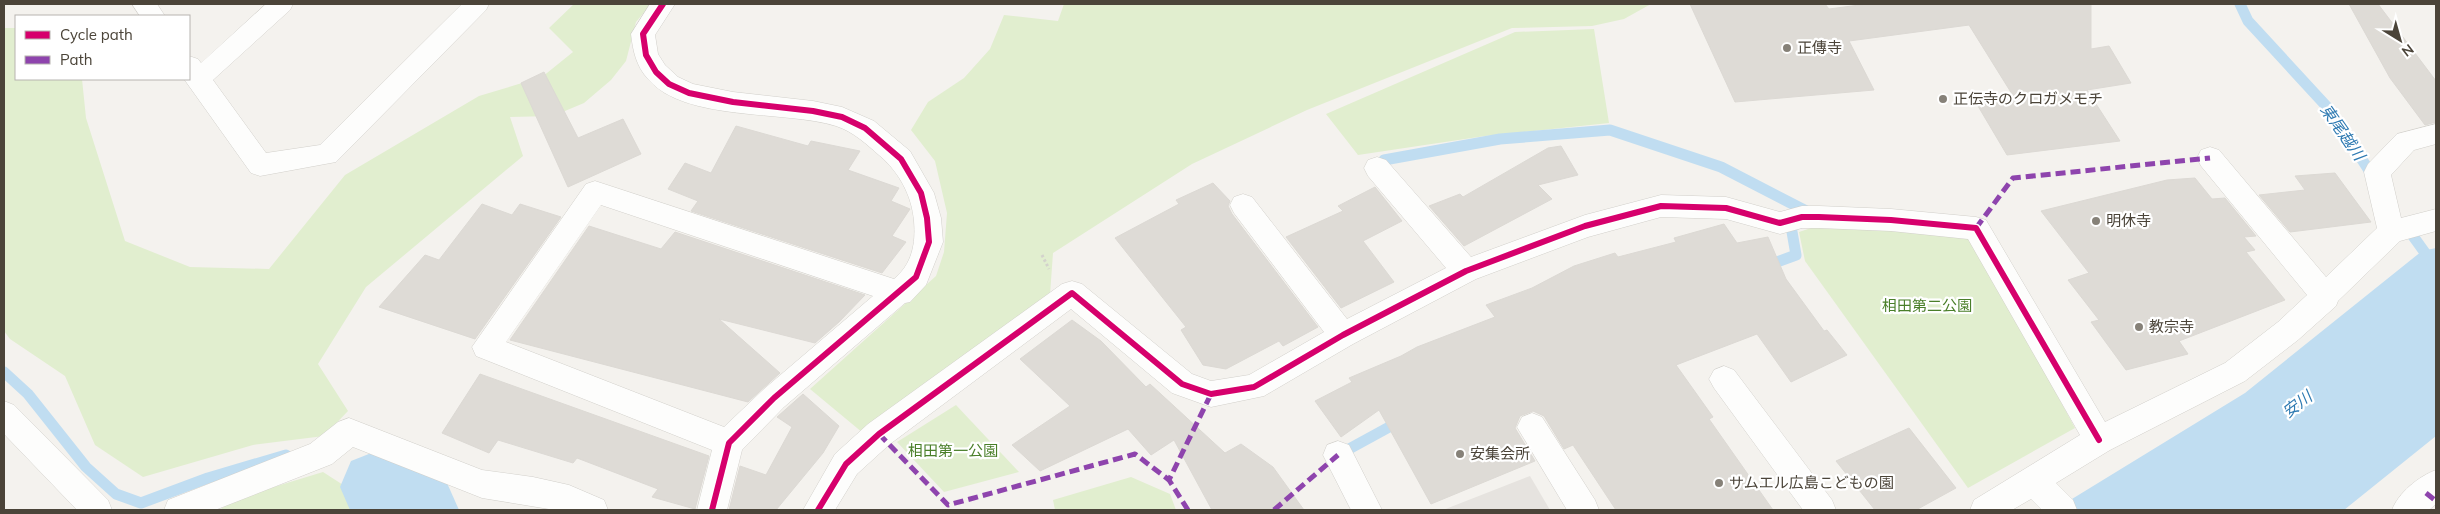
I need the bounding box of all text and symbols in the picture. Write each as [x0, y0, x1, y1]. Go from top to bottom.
legend [15, 15, 190, 80]
north arrow [2375, 15, 2425, 65]
text: Cycle path [60, 25, 133, 44]
place label: 正傳寺 [1797, 38, 1842, 57]
text: N [2398, 40, 2417, 61]
marker: 正傳寺 [1781, 42, 1793, 54]
text: Path [60, 50, 92, 69]
place label: 正伝寺のクロガメモチ [1953, 89, 2103, 108]
marker: 正伝寺のクロガメモチ [1937, 93, 1949, 105]
water label: 東尾越川 [2316, 100, 2371, 166]
place label: 明休寺 [2106, 211, 2151, 230]
marker: 明休寺 [2090, 215, 2102, 227]
park label: 相田第二公園 [1882, 296, 1972, 315]
place label: 教宗寺 [2149, 317, 2194, 336]
marker: 教宗寺 [2133, 321, 2145, 333]
water label: 安川 [2278, 385, 2317, 422]
park label: 相田第一公園 [908, 441, 998, 460]
place label: 安集会所 [1470, 444, 1530, 463]
marker: 安集会所 [1454, 448, 1466, 460]
place label: サムエル広島こどもの園 [1729, 473, 1894, 492]
marker: サムエル広島こどもの園 [1713, 477, 1725, 489]

